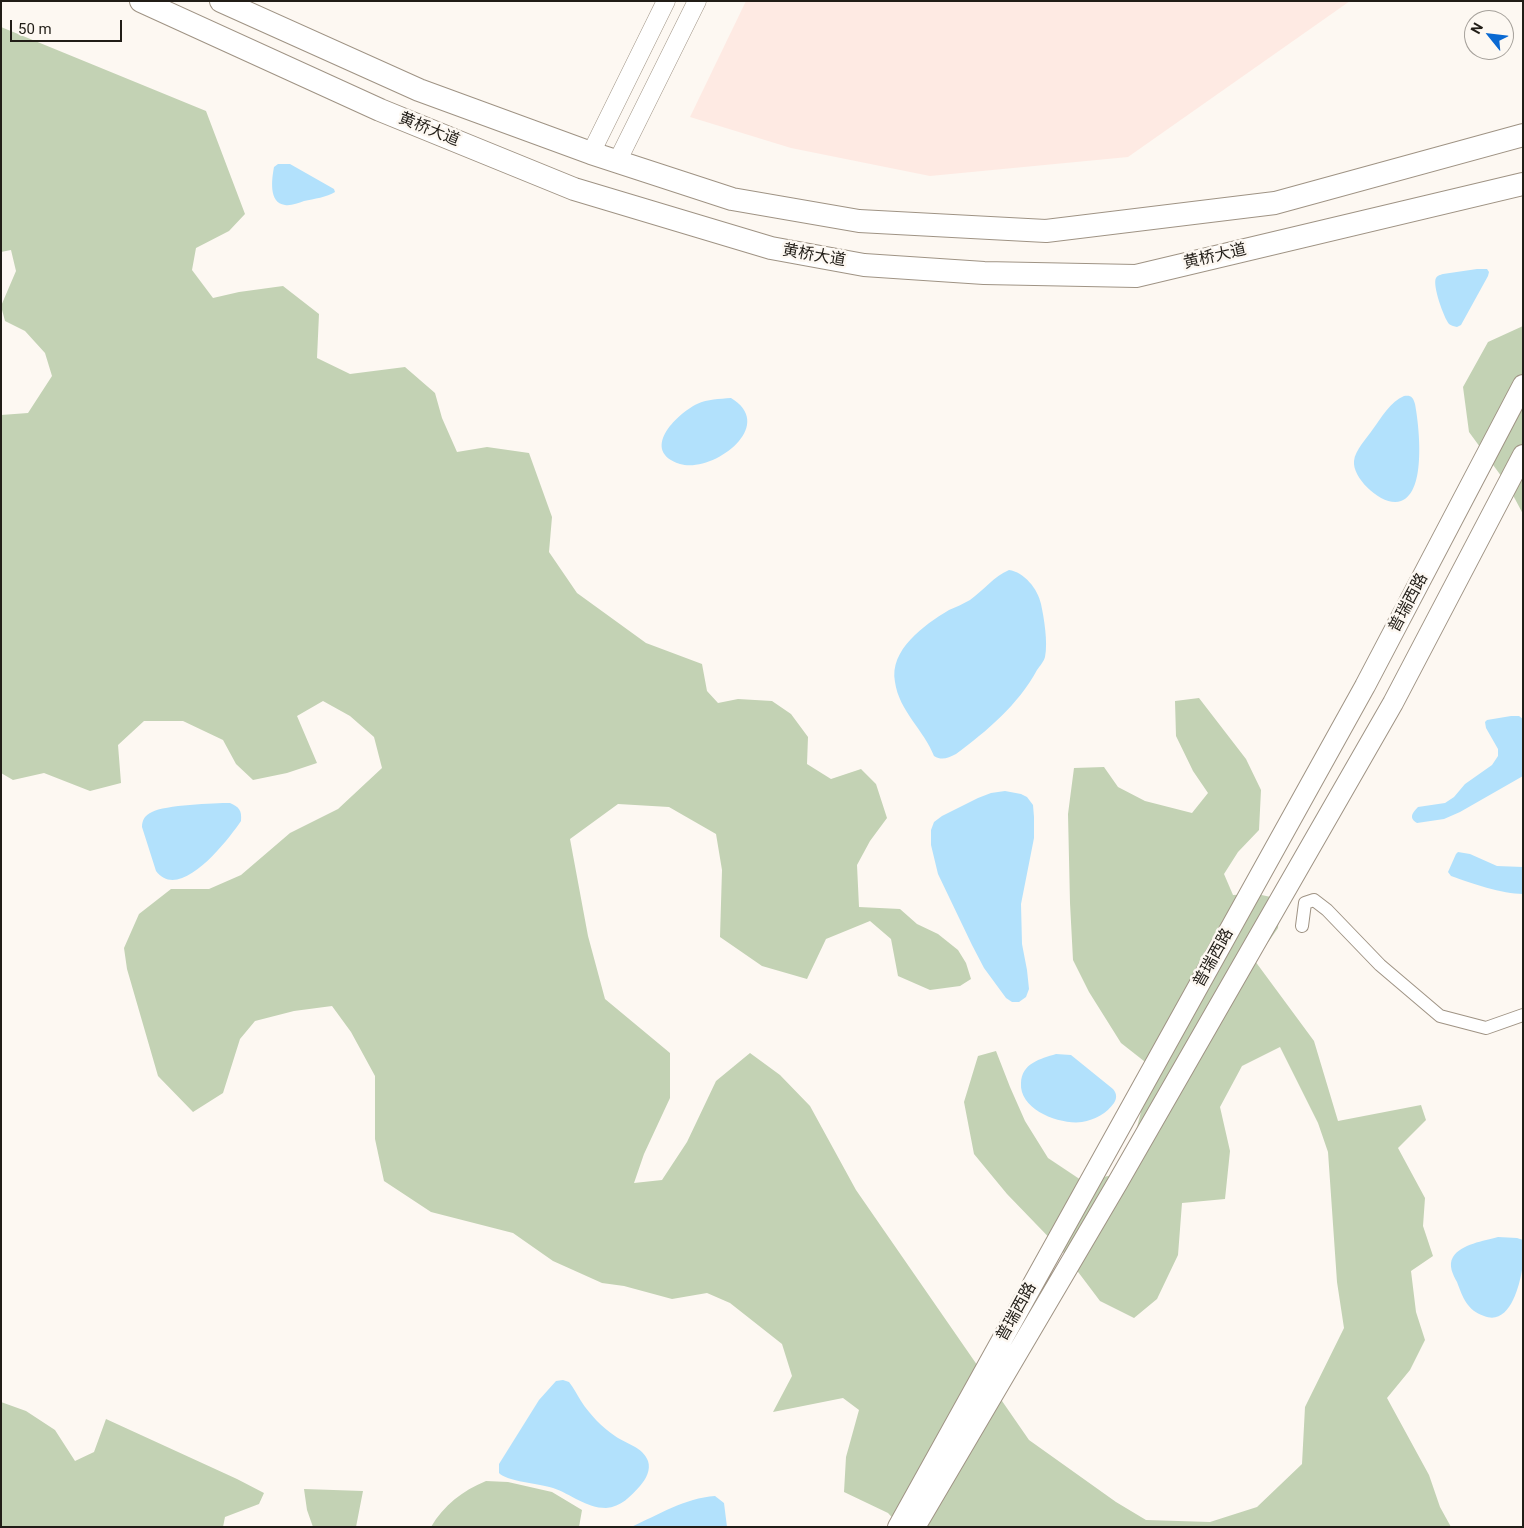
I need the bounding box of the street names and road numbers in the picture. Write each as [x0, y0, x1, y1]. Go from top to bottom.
street label: 黄桥大道 [396, 109, 462, 151]
street label: 黄桥大道 [1182, 240, 1248, 274]
street label: 黄桥大道 [781, 241, 847, 271]
street label: 普瑞西路 [1386, 570, 1432, 636]
street label: 普瑞西路 [1190, 925, 1238, 991]
street label: 普瑞西路 [993, 1279, 1041, 1345]

